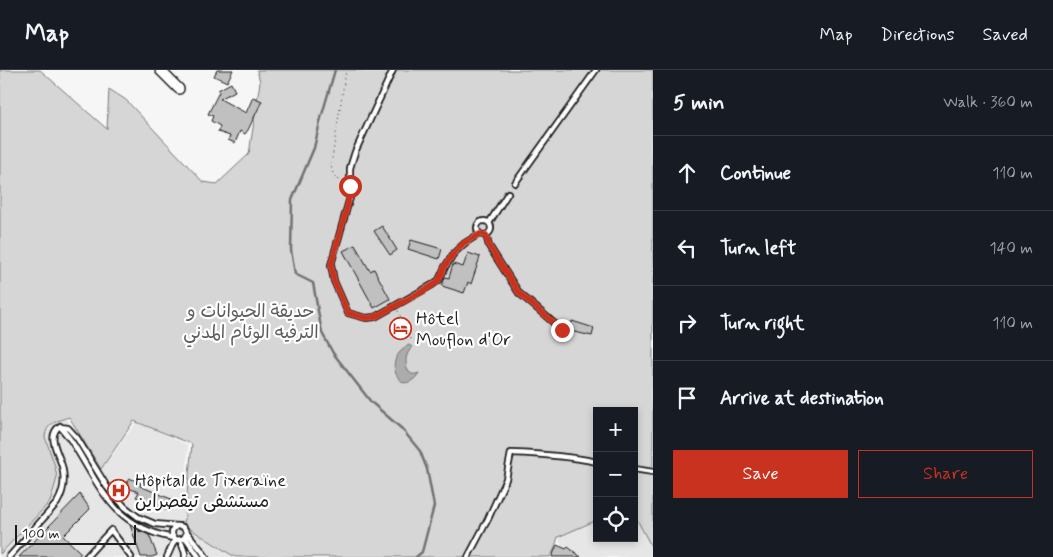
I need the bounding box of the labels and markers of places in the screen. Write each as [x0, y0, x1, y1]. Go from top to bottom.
place label: Hôtel Mouflon d'Or [416, 307, 512, 352]
hotel icon: Hôtel Mouflon d'Or [388, 317, 412, 341]
place label: Hôpital de Tixeraïne مستشفى تيقصراين [135, 469, 286, 514]
hospital icon: Hôpital de Tixeraïne مستشفى تيقصراين [107, 479, 131, 503]

